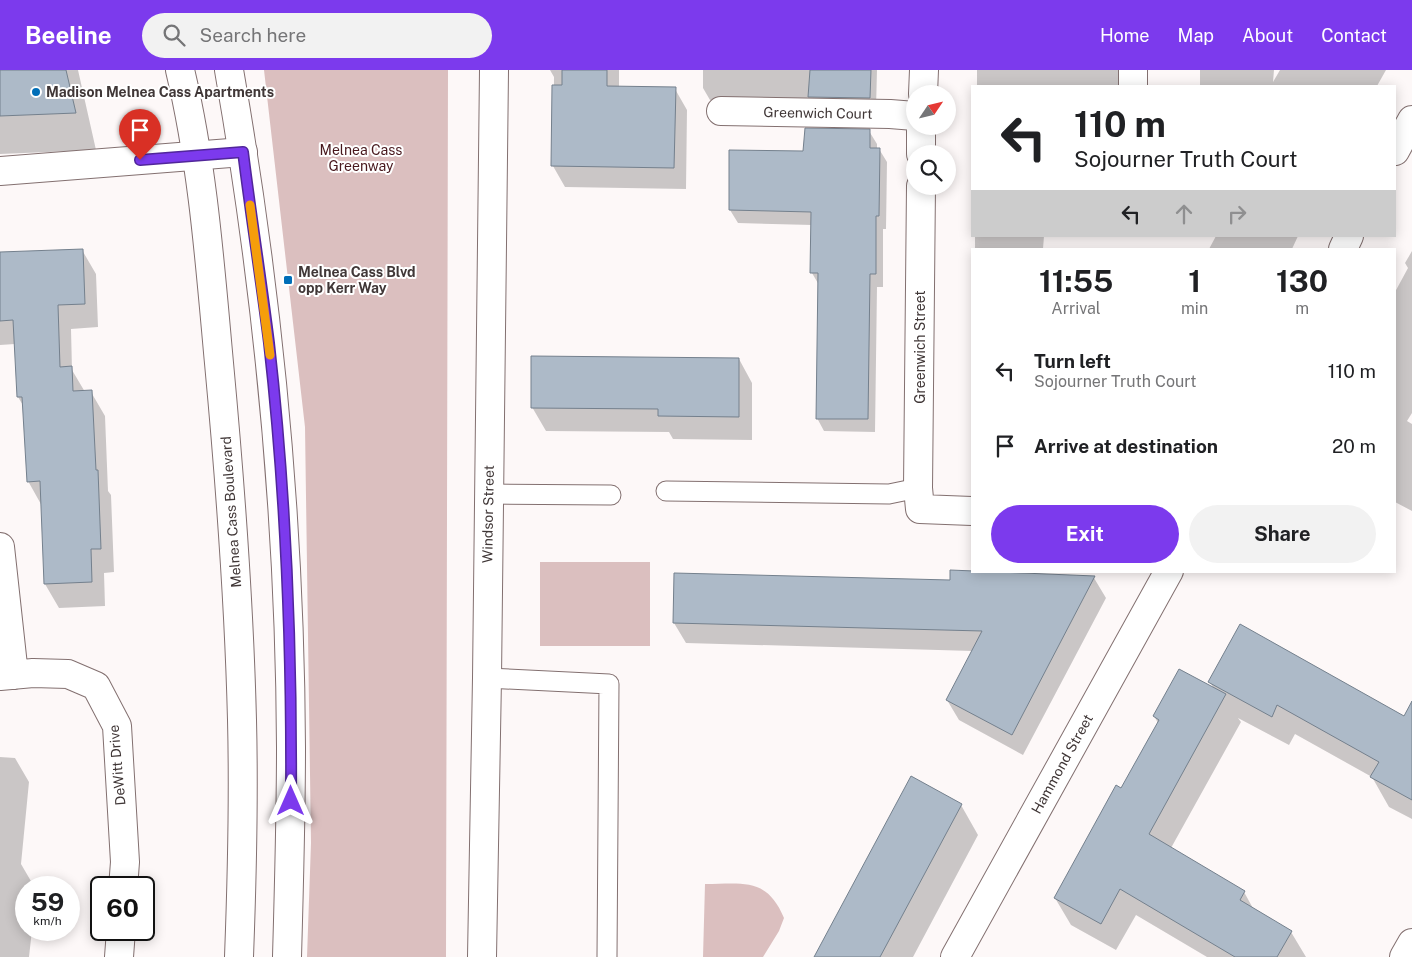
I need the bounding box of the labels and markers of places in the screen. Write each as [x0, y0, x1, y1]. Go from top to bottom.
place label: Madison Melnea Cass Apartments [46, 84, 274, 100]
marker: Madison Melnea Cass Apartments [30, 86, 42, 98]
pin [119, 109, 161, 160]
place label: Melnea Cass Blvd opp Kerr Way [298, 264, 416, 296]
marker: Melnea Cass Blvd opp Kerr Way [282, 274, 294, 286]

